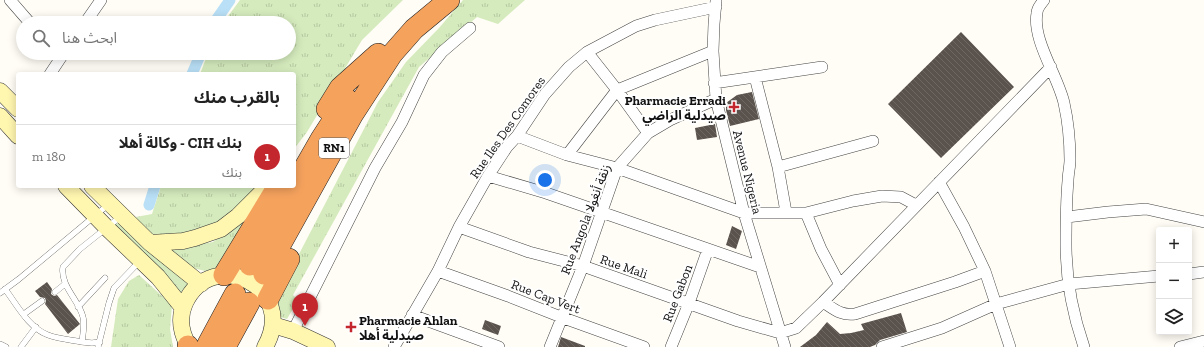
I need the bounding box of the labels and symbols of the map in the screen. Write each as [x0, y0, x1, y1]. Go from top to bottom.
street label: Rue Iles Des Comores [467, 73, 548, 181]
place label: Pharmacie Erradi صيدلية الراضي [625, 93, 726, 126]
marker: Pharmacie Erradi صيدلية الراضي [729, 102, 739, 112]
street label: Avenue Nigeria [730, 129, 765, 216]
road number: RN1 [319, 138, 349, 158]
street label: Rue Angola زنقة أنغولا [557, 162, 613, 276]
your location [535, 170, 555, 190]
street label: Rue Mali [598, 251, 650, 282]
street label: Rue Gabon [660, 262, 696, 324]
street label: Rue Cap Vert [509, 276, 583, 317]
pin: 1 [292, 293, 318, 326]
place label: Pharmacie Ahlan صيدلية أهلا [359, 313, 458, 343]
marker: Pharmacie Ahlan صيدلية أهلا [346, 322, 356, 332]

